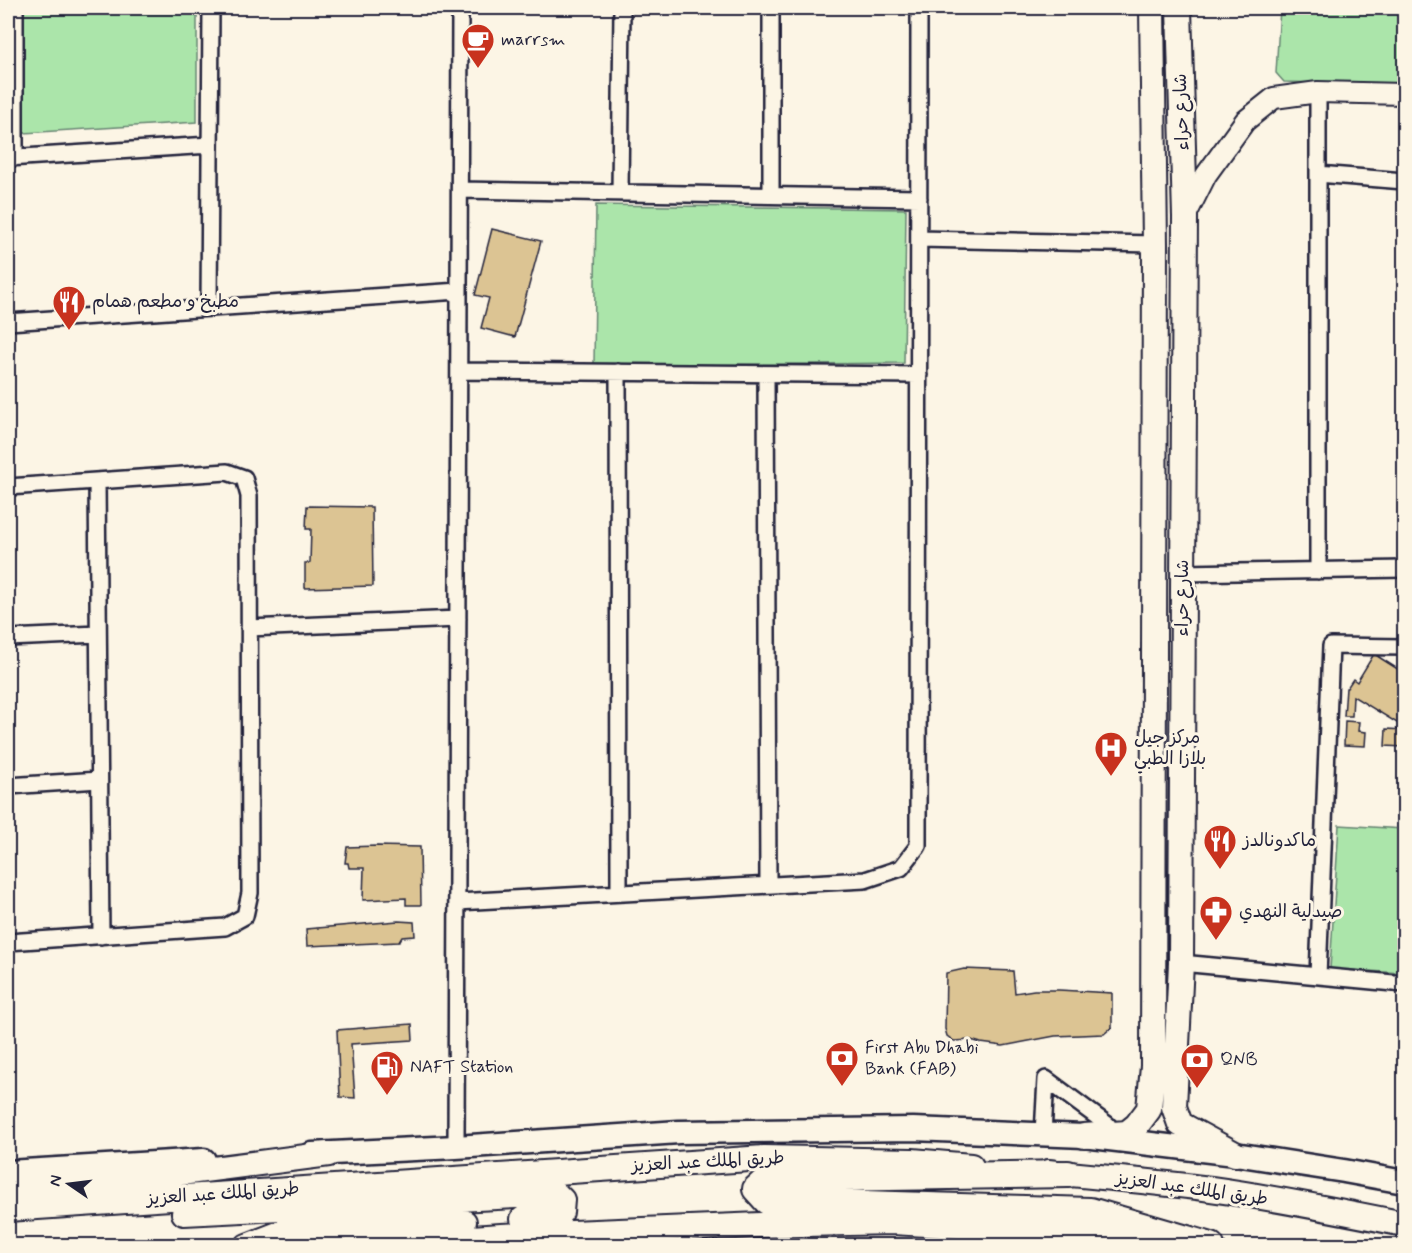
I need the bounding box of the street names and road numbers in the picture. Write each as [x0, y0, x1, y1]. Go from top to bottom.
street label: شارع حراء [1169, 73, 1195, 151]
street label: شارع حراء [1171, 560, 1195, 636]
street label: طريق الملك عبد العزيز [629, 1146, 785, 1178]
street label: طريق الملك عبد العزيز [1113, 1166, 1269, 1212]
street label: طريق الملك عبد العزيز [144, 1177, 300, 1211]

